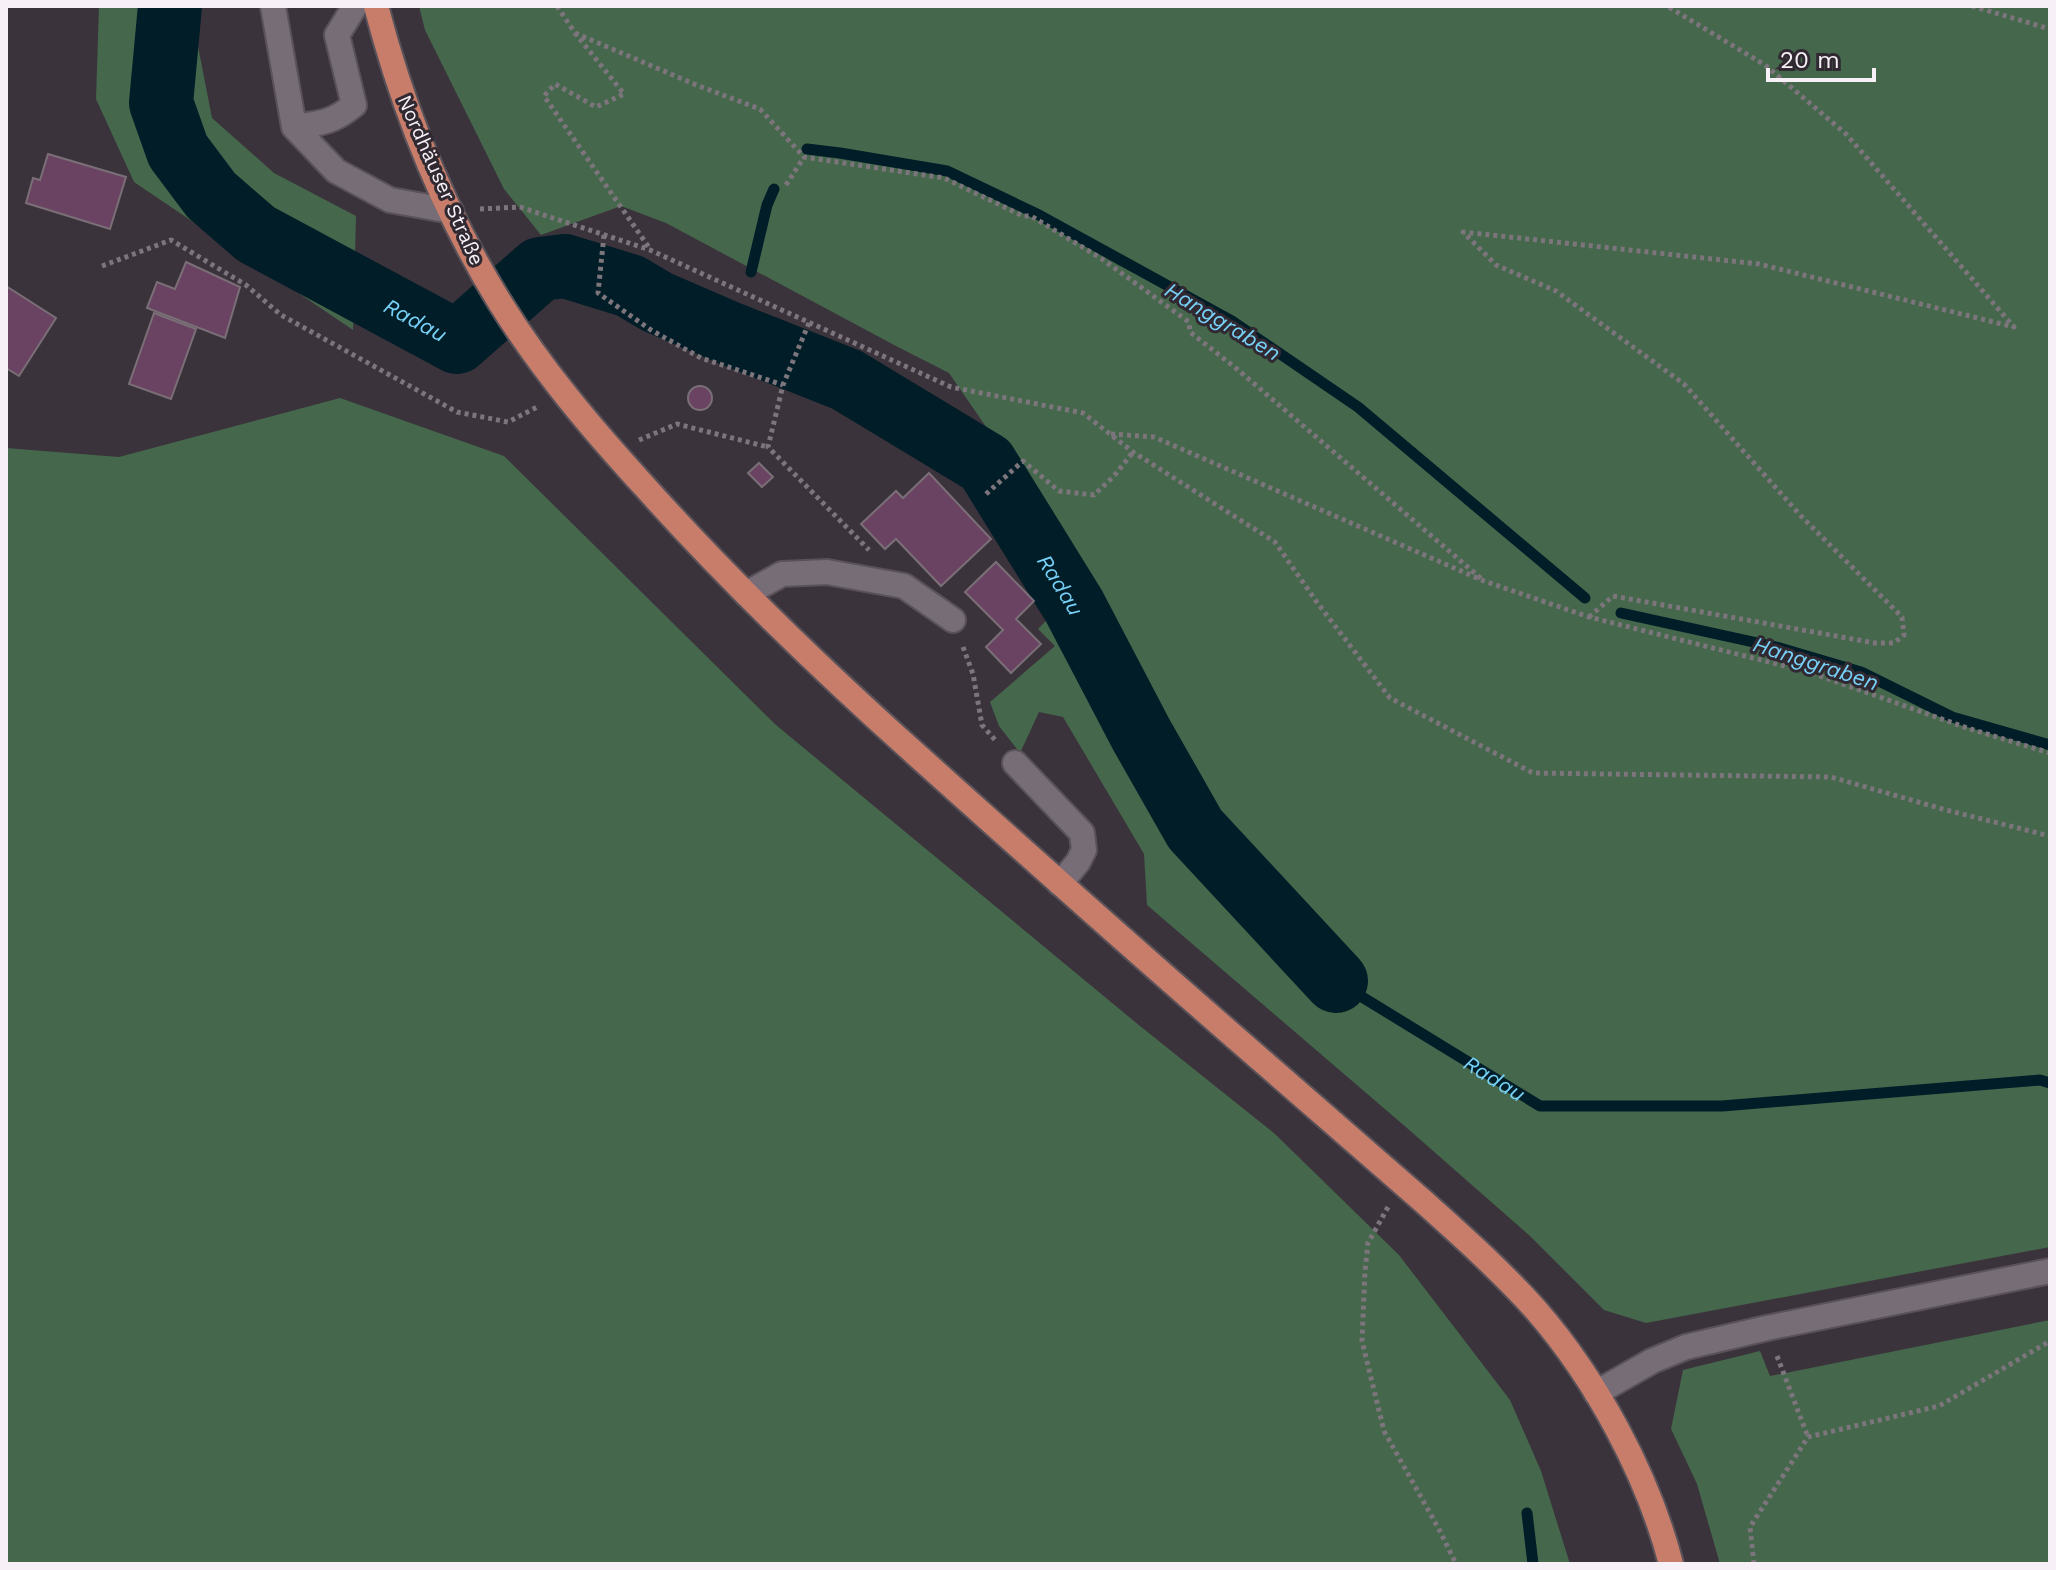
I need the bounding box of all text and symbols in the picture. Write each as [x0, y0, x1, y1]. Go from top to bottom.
scale bar [1768, 32, 1874, 82]
text: 20 m [1780, 46, 1840, 74]
street label: Nordhäuser Straße [393, 91, 489, 269]
water label: Hanggraben [1160, 277, 1285, 366]
water label: Radau [380, 293, 451, 347]
water label: Radau [1032, 550, 1089, 620]
water label: Hanggraben [1750, 631, 1882, 696]
water label: Radau [1459, 1050, 1530, 1107]

